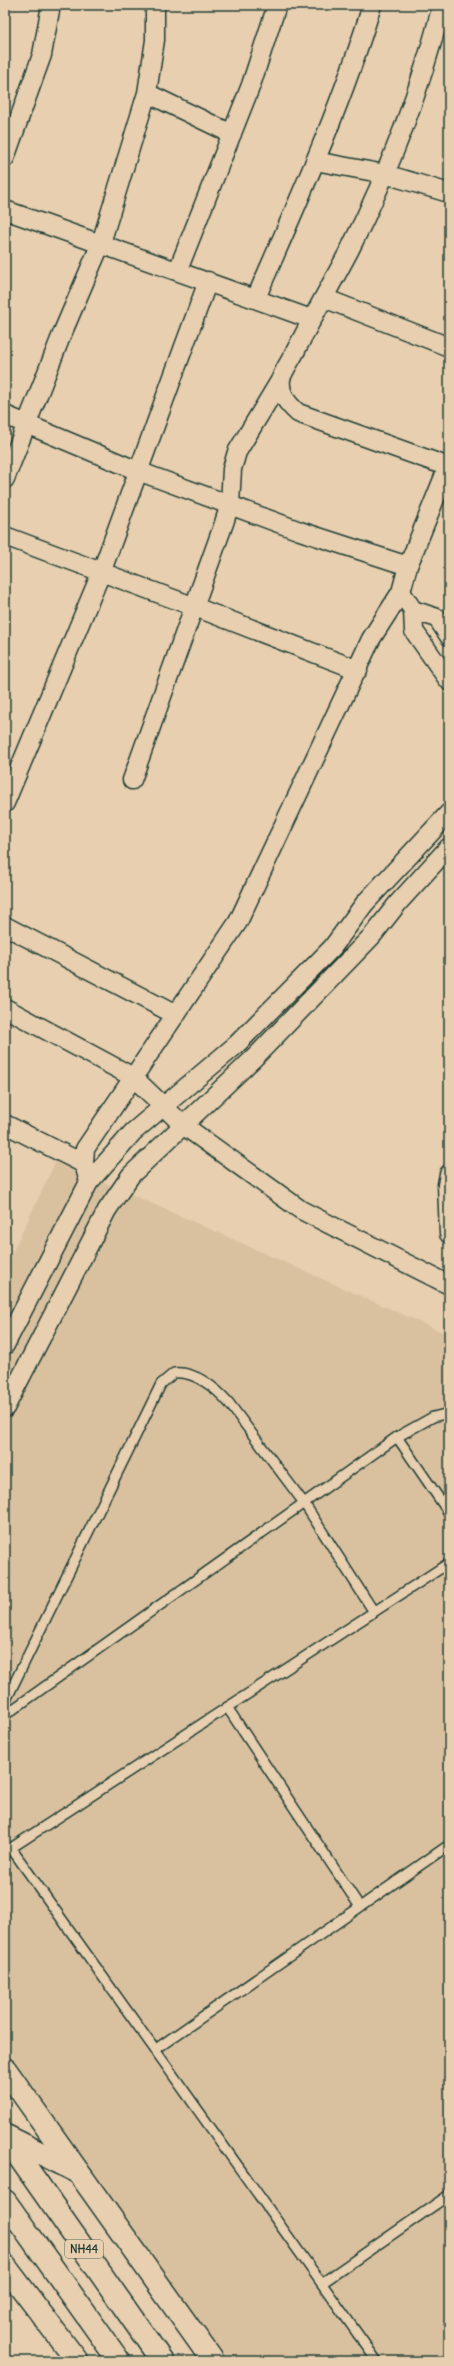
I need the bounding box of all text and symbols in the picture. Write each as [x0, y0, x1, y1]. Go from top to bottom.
road number: NH44 [65, 2240, 103, 2258]

